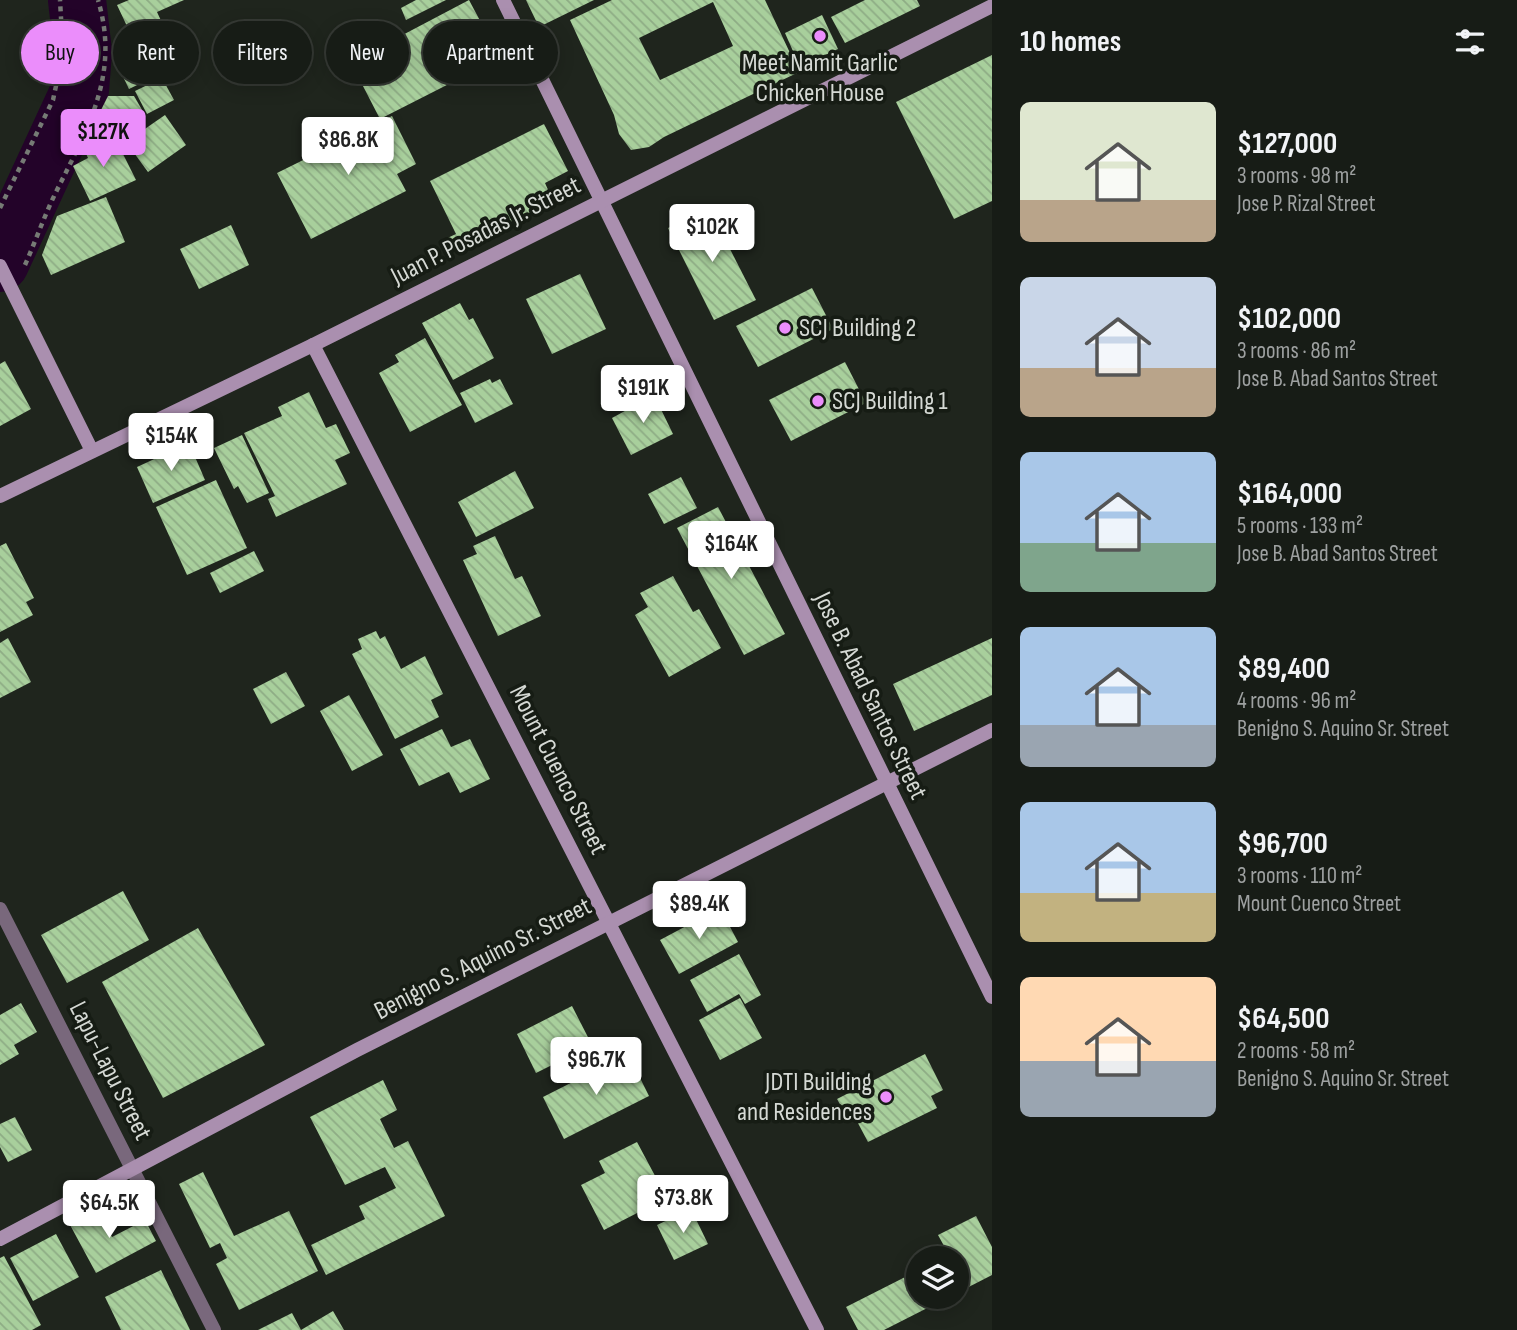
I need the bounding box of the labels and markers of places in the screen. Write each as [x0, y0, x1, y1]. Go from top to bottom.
marker: Meet Namit Garlic Chicken House [812, 28, 828, 44]
place label: Meet Namit Garlic Chicken House [742, 48, 898, 109]
pin: $127K [54, 110, 152, 169]
pin: $86.8K [291, 118, 405, 177]
pin: $102K [663, 204, 761, 264]
place label: SCJ Building 2 [799, 313, 916, 344]
marker: SCJ Building 2 [777, 320, 793, 336]
pin: $191K [594, 366, 692, 425]
place label: SCJ Building 1 [832, 386, 948, 417]
marker: SCJ Building 1 [810, 393, 826, 409]
pin: $154K [122, 414, 220, 473]
pin: $164K [682, 522, 780, 581]
pin: $89.4K [642, 881, 756, 941]
pin: $96.7K [539, 1038, 653, 1097]
place label: JDTI Building and Residences [737, 1067, 872, 1128]
marker: JDTI Building and Residences [878, 1089, 894, 1105]
pin: $73.8K [626, 1176, 740, 1235]
pin: $64.5K [52, 1180, 166, 1240]

